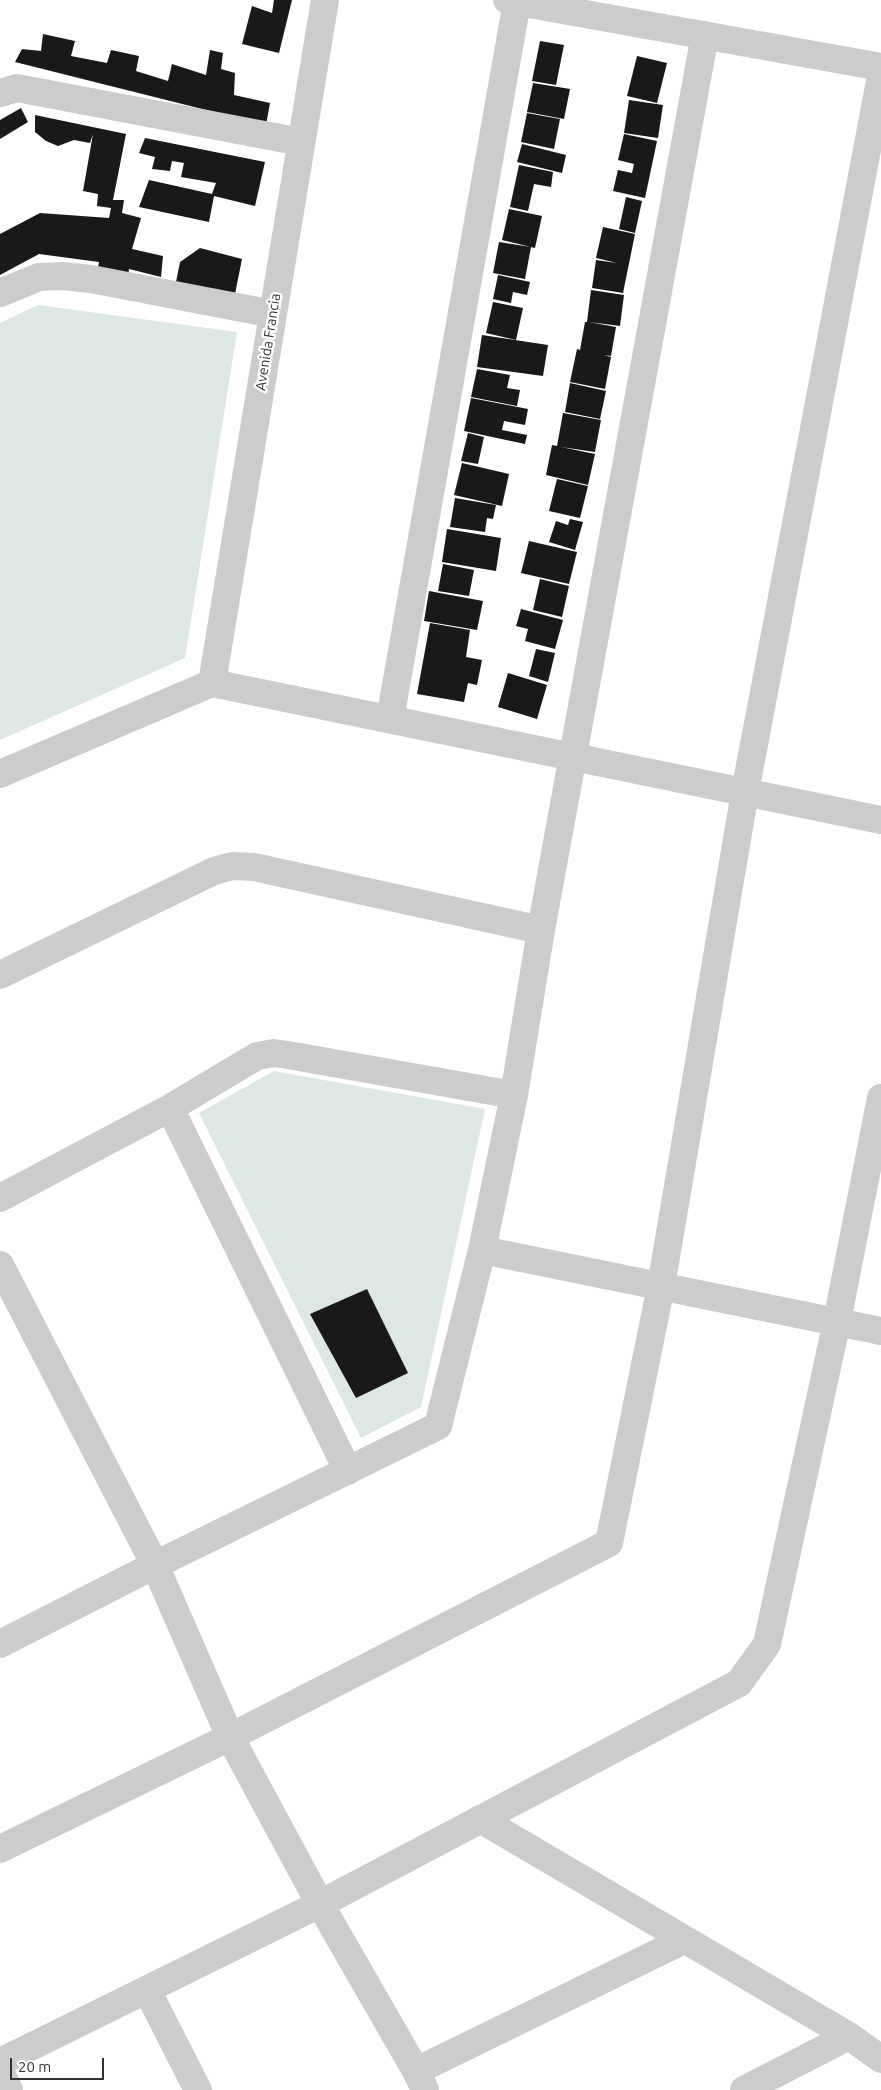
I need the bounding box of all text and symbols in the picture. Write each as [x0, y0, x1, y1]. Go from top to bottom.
street label: Avenida Francia [252, 292, 284, 392]
scale bar [12, 2048, 106, 2080]
text: 20 m [18, 2058, 51, 2075]

